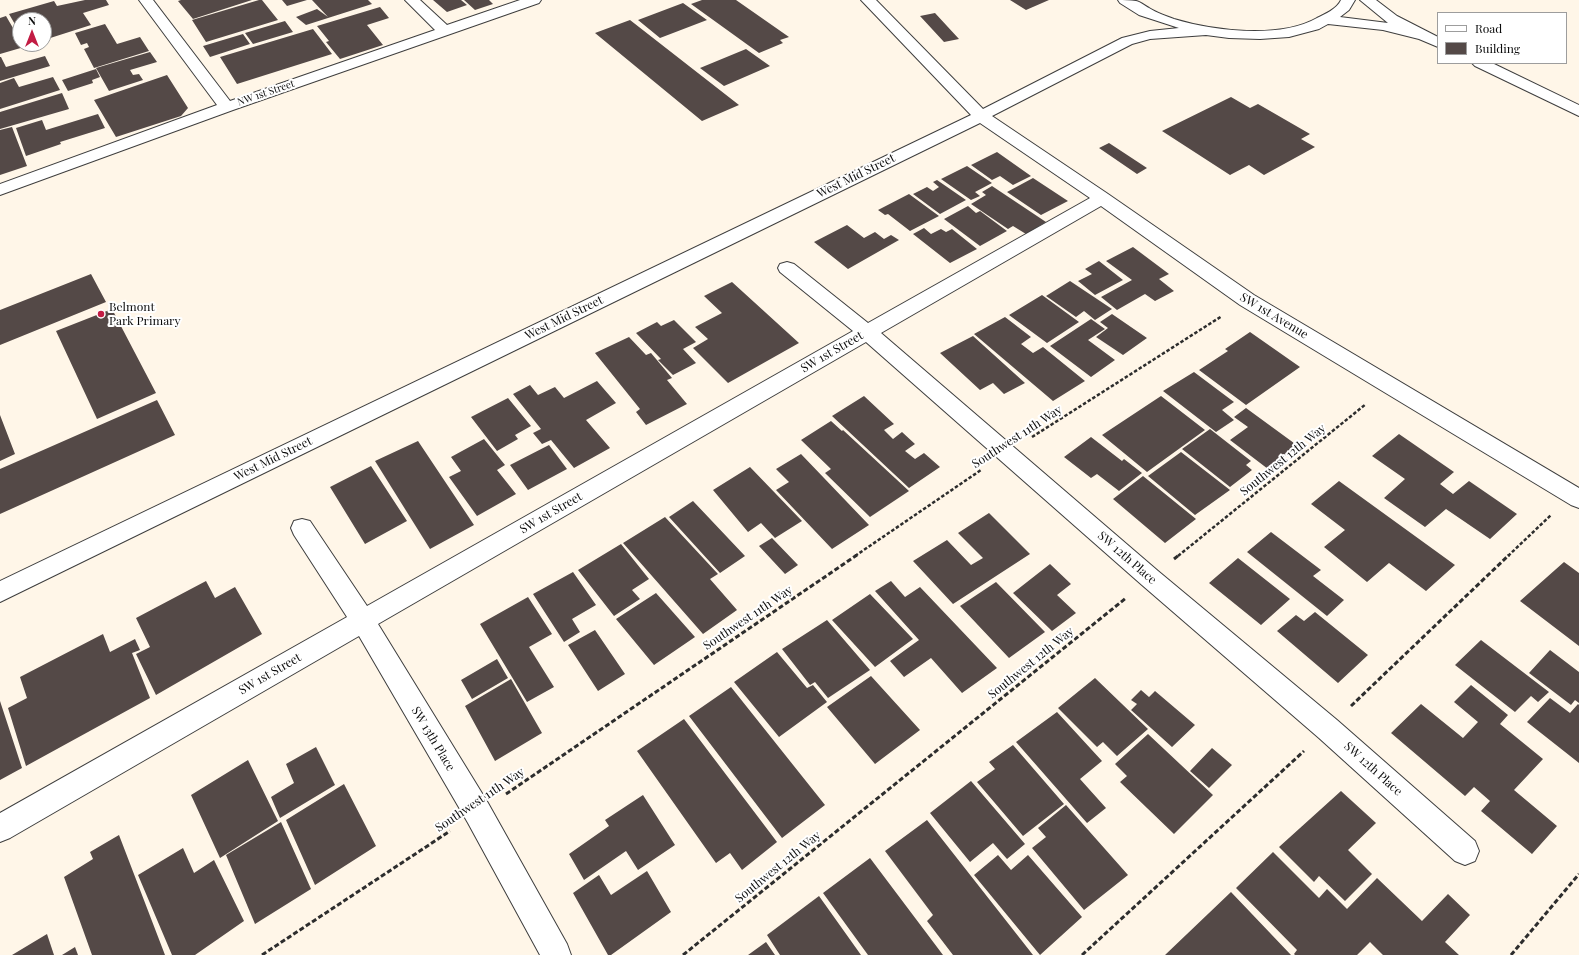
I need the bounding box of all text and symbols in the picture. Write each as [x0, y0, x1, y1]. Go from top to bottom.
north arrow [12, 12, 52, 52]
legend [1437, 12, 1567, 64]
text: N [28, 13, 36, 28]
text: Road [1475, 20, 1502, 36]
text: Building [1475, 40, 1520, 56]
street label: NW 1st Street [236, 78, 296, 108]
street label: West Mid Street [815, 151, 897, 201]
street label: SW 1st Avenue [1237, 290, 1311, 342]
street label: West Mid Street [523, 293, 605, 343]
place label: Belmont Park Primary [109, 300, 180, 328]
marker: Belmont Park Primary [96, 309, 106, 319]
street label: SW 1st Street [798, 328, 866, 376]
street label: Southwest 11th Way [969, 403, 1065, 471]
street label: Southwest 12th Way [1237, 421, 1329, 499]
street label: West Mid Street [232, 434, 314, 484]
street label: SW 1st Street [517, 489, 585, 537]
street label: SW 12th Place [1095, 529, 1159, 587]
street label: Southwest 11th Way [701, 583, 795, 653]
street label: Southwest 12th Way [985, 624, 1077, 702]
street label: SW 1st Street [236, 650, 304, 698]
street label: SW 13th Place [408, 704, 458, 774]
street label: SW 12th Place [1341, 739, 1405, 799]
street label: Southwest 11th Way [433, 765, 527, 835]
street label: Southwest 12th Way [732, 828, 824, 906]

